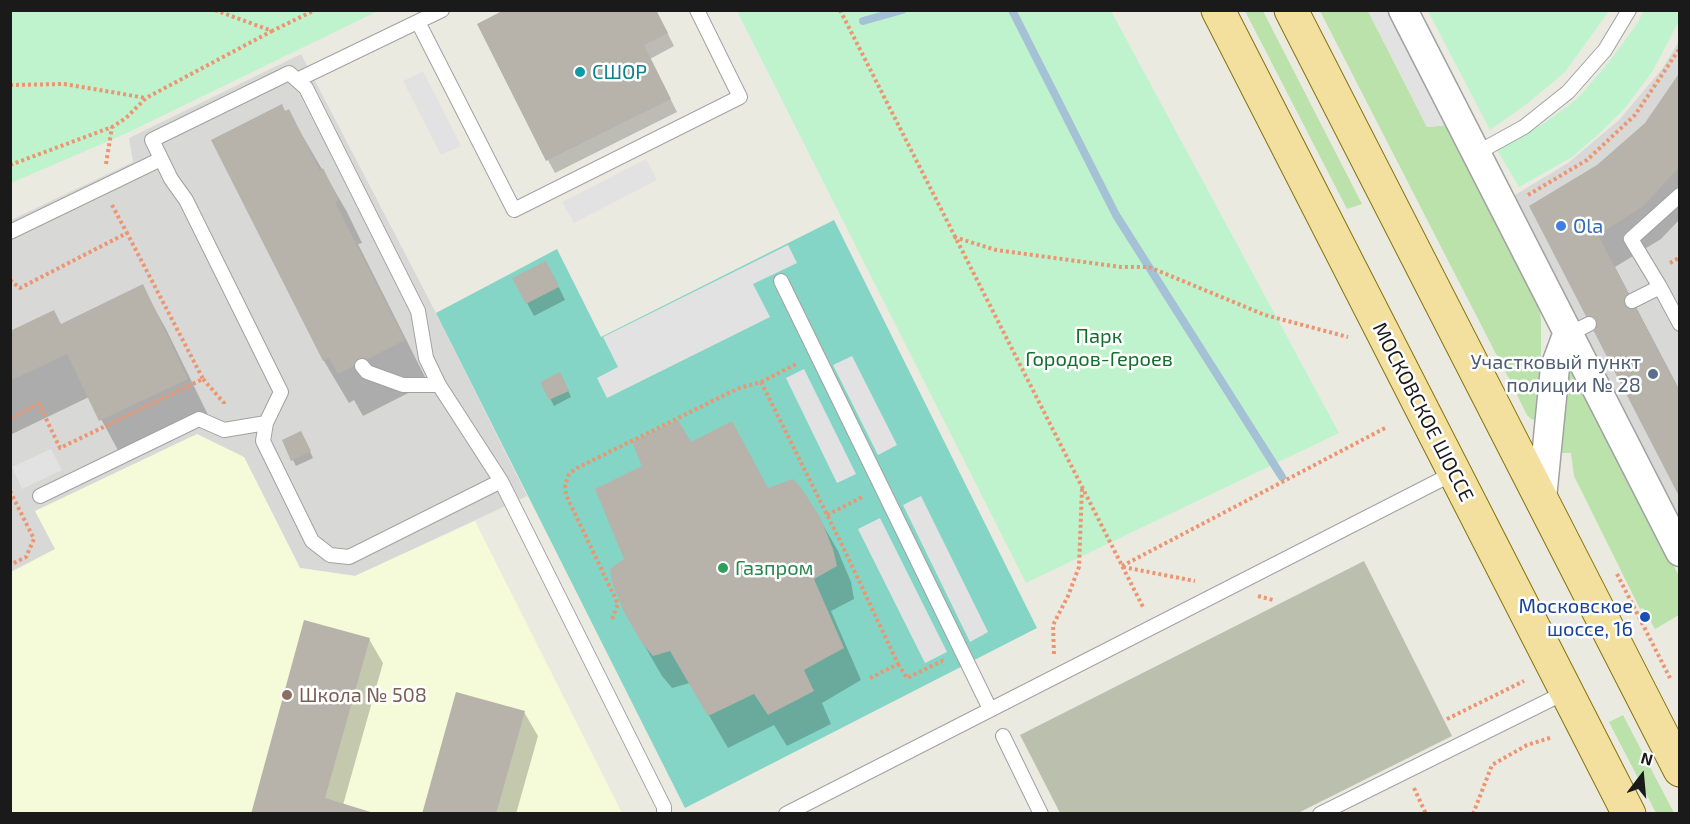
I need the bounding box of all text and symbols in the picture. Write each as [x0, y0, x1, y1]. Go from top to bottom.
place label: СШОР [592, 60, 647, 84]
marker: СШОР [573, 65, 587, 79]
place label: Ola [1573, 214, 1603, 238]
marker: Ola [1554, 219, 1568, 233]
street label: МОСКОВСКОЕ ШОССЕ [1367, 318, 1479, 506]
park label: Парк Городов-Героев [1025, 324, 1173, 371]
place label: Участковый пункт полиции № 28 [1471, 350, 1641, 397]
marker: Участковый пункт полиции № 28 [1646, 367, 1660, 381]
place label: Газпром [735, 556, 814, 580]
marker: Газпром [716, 561, 730, 575]
place label: Московское шоссе, 16 [1518, 594, 1633, 641]
marker: Московское шоссе, 16 [1638, 610, 1652, 624]
place label: Школа № 508 [299, 683, 427, 707]
marker: Школа № 508 [280, 688, 294, 702]
north arrow [1612, 746, 1672, 806]
text: N [1639, 747, 1655, 769]

